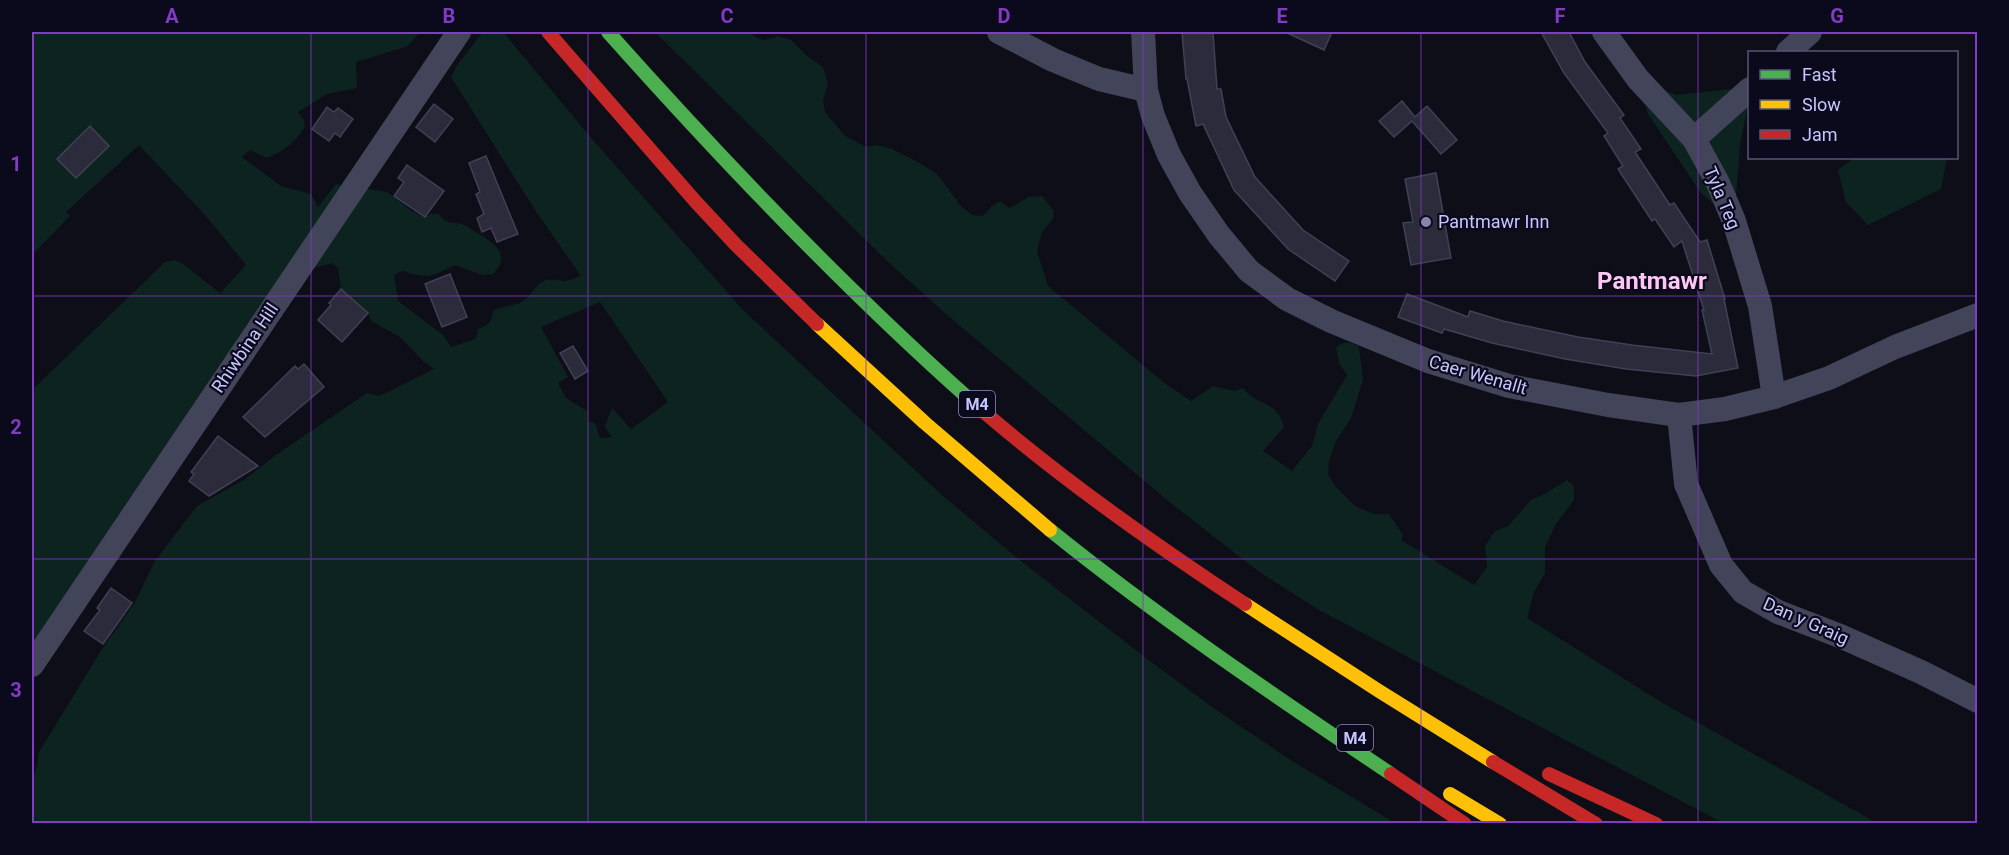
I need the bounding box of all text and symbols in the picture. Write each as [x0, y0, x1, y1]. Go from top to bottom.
text: A [165, 4, 179, 28]
text: B [443, 4, 455, 28]
text: C [720, 4, 734, 28]
text: D [998, 4, 1011, 28]
text: E [1276, 4, 1288, 28]
text: F [1555, 4, 1566, 28]
text: G [1830, 4, 1844, 28]
legend [1748, 51, 1958, 159]
text: Fast [1802, 64, 1837, 85]
text: Slow [1802, 94, 1841, 115]
text: Jam [1802, 124, 1838, 145]
text: 1 [10, 152, 22, 176]
street label: Tyla Teg [1700, 163, 1745, 232]
place label: Pantmawr Inn [1438, 211, 1549, 232]
marker: Pantmawr Inn [1419, 215, 1433, 229]
district label: Pantmawr [1597, 267, 1707, 295]
street label: Rhiwbina Hill [207, 299, 282, 397]
street label: Caer Wenallt [1427, 350, 1530, 399]
road number: M4 [959, 391, 995, 417]
text: 2 [10, 415, 22, 439]
street label: Dan y Graig [1760, 592, 1852, 649]
text: 3 [10, 678, 22, 702]
road number: M4 [1337, 725, 1373, 751]

